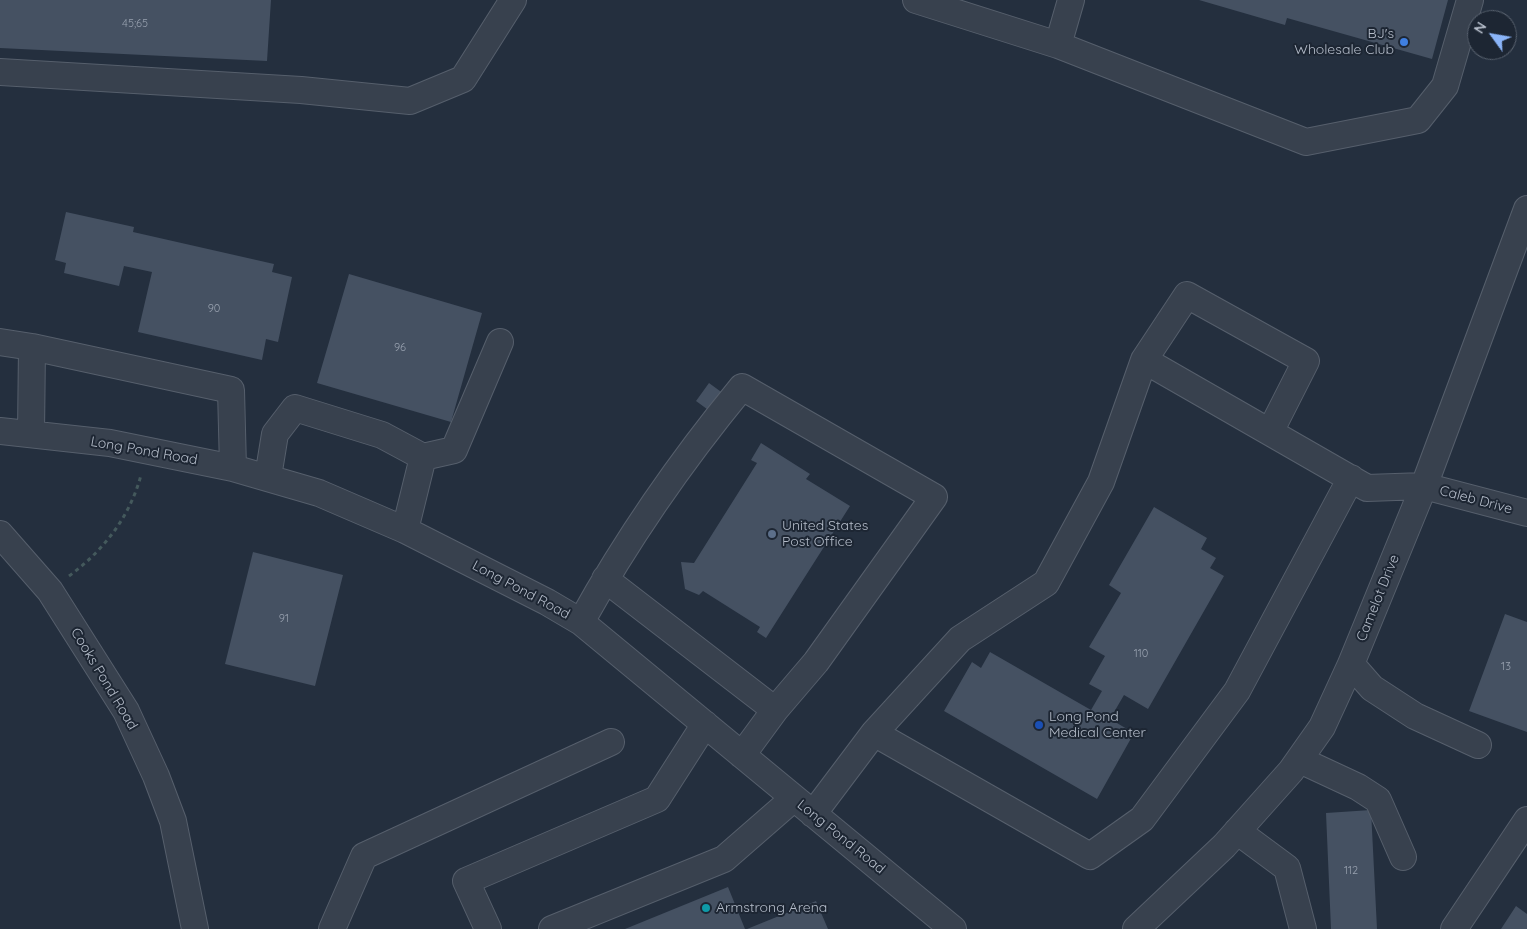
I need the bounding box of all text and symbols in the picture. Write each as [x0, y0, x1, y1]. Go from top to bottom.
north arrow [1467, 10, 1517, 60]
house number: 45;65 [122, 17, 148, 31]
text: N [1470, 18, 1490, 37]
place label: BJ's Wholesale Club [1294, 26, 1394, 58]
marker: BJ's Wholesale Club [1398, 36, 1410, 48]
house number: 90 [208, 302, 220, 316]
house number: 96 [394, 341, 406, 355]
street label: Long Pond Road [89, 433, 199, 469]
street label: Caleb Drive [1438, 482, 1514, 518]
place label: United States Post Office [782, 518, 868, 550]
marker: United States Post Office [766, 528, 778, 540]
street label: Camelot Drive [1353, 552, 1403, 644]
street label: Long Pond Road [469, 557, 573, 623]
house number: 91 [279, 612, 289, 626]
street label: Cooks Pond Road [67, 625, 141, 733]
house number: 110 [1134, 647, 1148, 661]
house number: 13 [1501, 660, 1511, 674]
place label: Long Pond Medical Center [1049, 709, 1146, 742]
marker: Long Pond Medical Center [1033, 719, 1045, 731]
street label: Long Pond Road [794, 796, 888, 878]
house number: 112 [1344, 864, 1358, 878]
place label: Armstrong Arena [716, 900, 827, 916]
marker: Armstrong Arena [700, 902, 712, 914]

